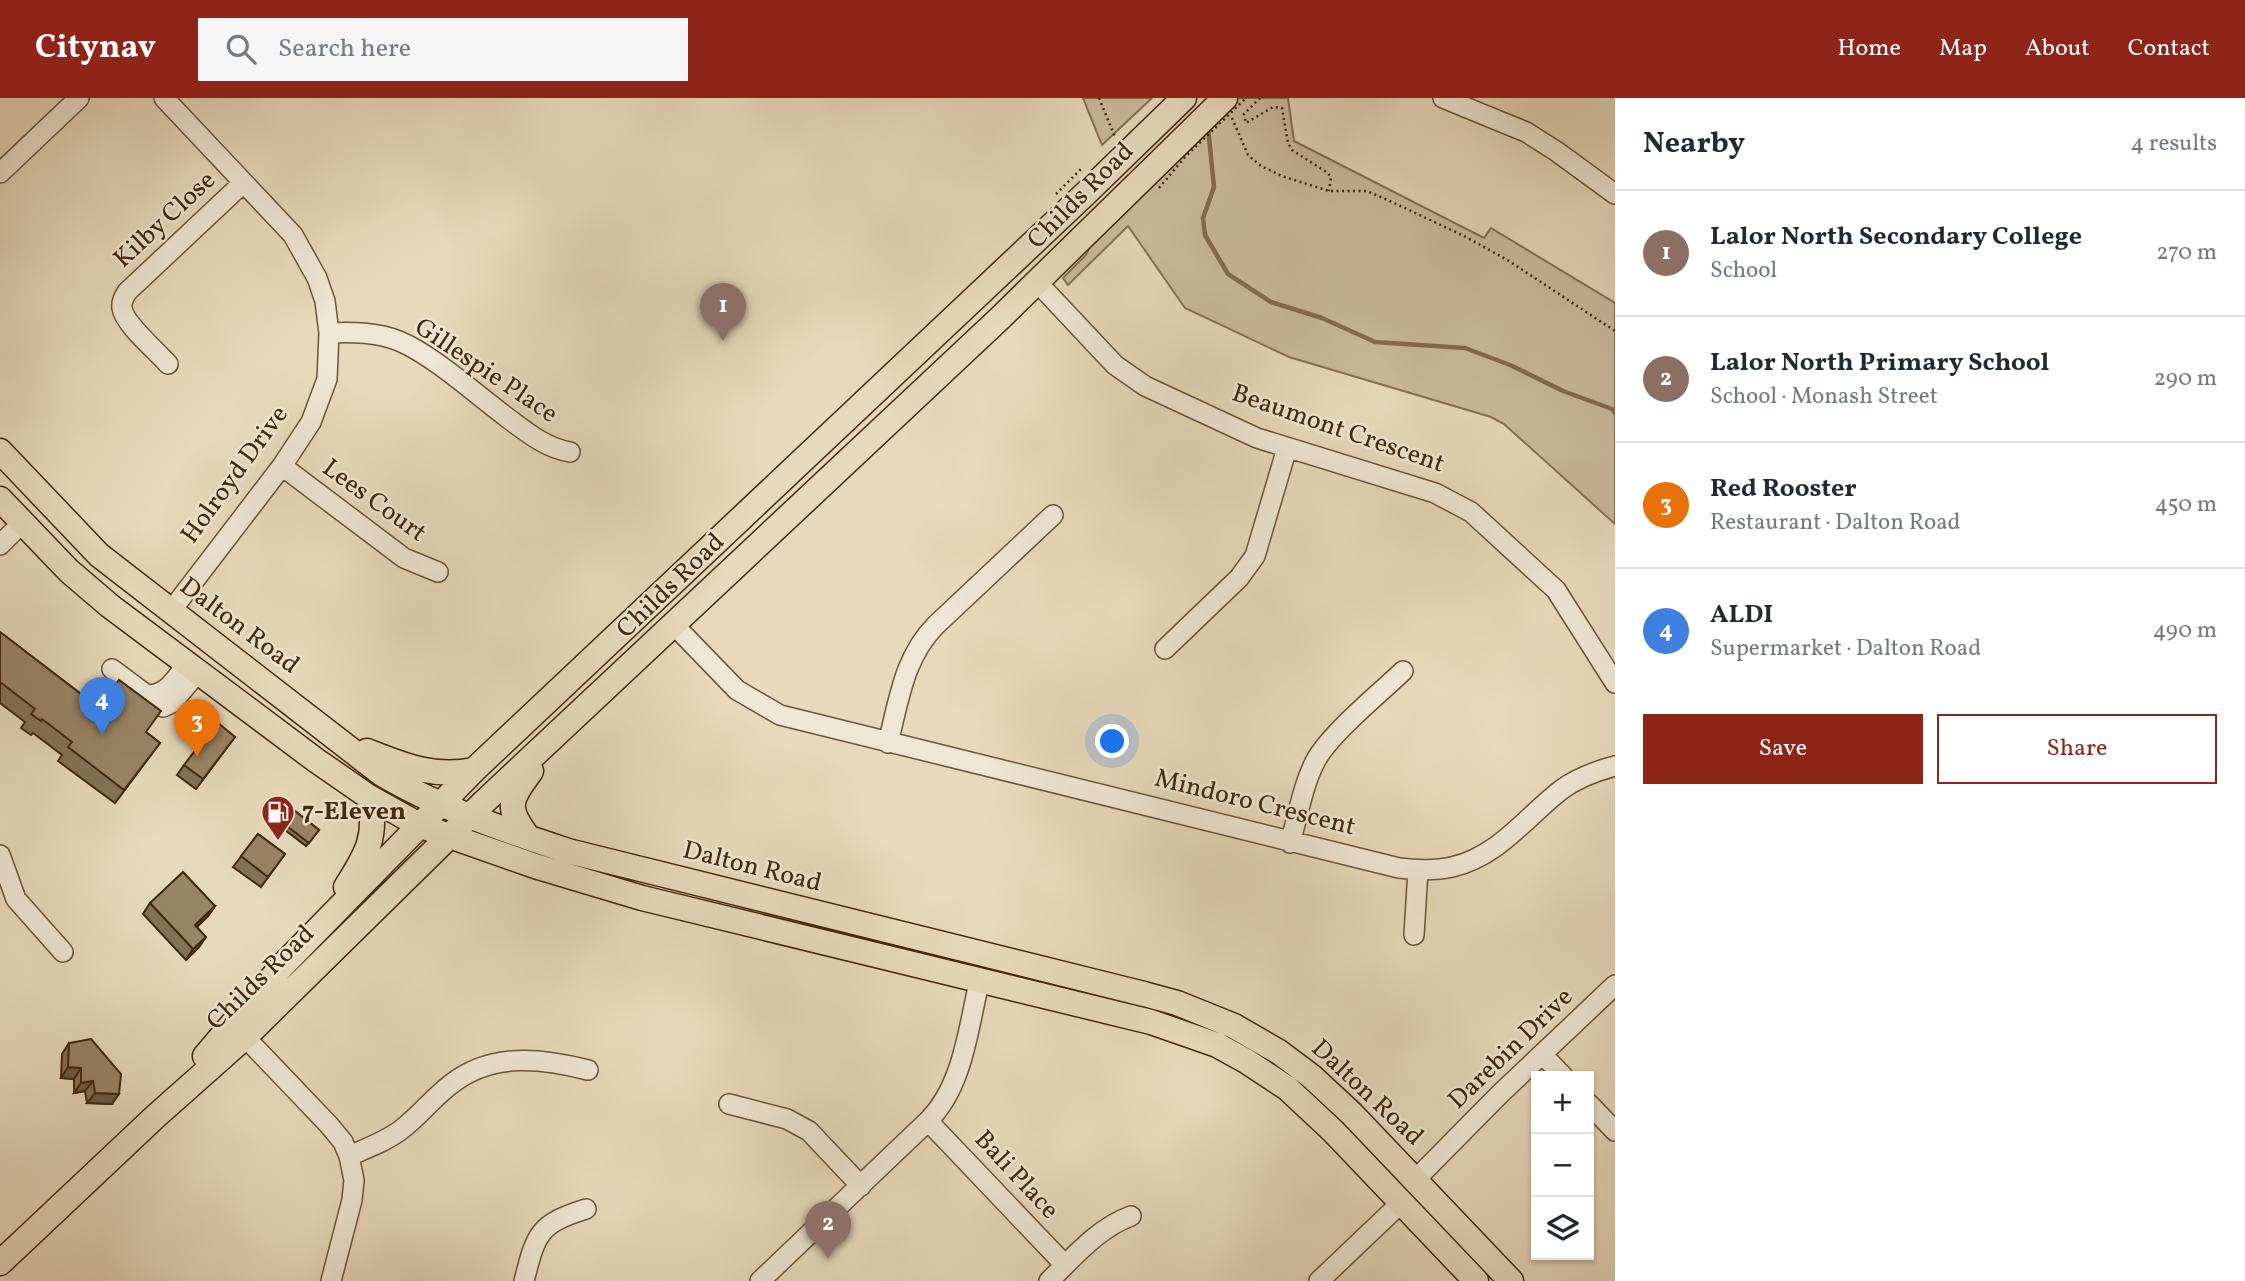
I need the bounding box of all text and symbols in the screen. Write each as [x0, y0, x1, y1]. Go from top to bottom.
search box [198, 18, 688, 81]
text: Citynav [35, 26, 156, 72]
icon: search [222, 30, 260, 68]
text: Search here [278, 31, 411, 67]
text: Home [1837, 32, 1901, 66]
text: Map [1939, 32, 1987, 66]
text: About [2025, 32, 2090, 66]
text: Contact [2128, 32, 2210, 66]
text: Nearby [1643, 123, 1745, 165]
text: 4 results [2131, 128, 2217, 160]
street label: Childs Road [1020, 135, 1142, 257]
street label: Kilby Close [106, 163, 224, 277]
text: Lalor North Secondary College [1710, 219, 2082, 255]
text: 1 [1661, 237, 1671, 269]
text: 270 m [2156, 237, 2217, 269]
text: School [1710, 255, 1777, 287]
pin: 1 [700, 283, 746, 341]
street label: Gillespie Place [407, 310, 565, 432]
text: Lalor North Primary School [1710, 345, 2049, 381]
text: 2 [1660, 363, 1672, 395]
text: 290 m [2154, 363, 2217, 395]
street label: Beaumont Crescent [1227, 376, 1449, 482]
text: School · Monash Street [1710, 381, 1938, 413]
street label: Holroyd Drive [173, 399, 297, 551]
street label: Lees Court [314, 451, 434, 551]
text: Red Rooster [1710, 471, 1857, 507]
text: 3 [1660, 489, 1672, 521]
text: 450 m [2155, 489, 2217, 521]
text: Restaurant · Dalton Road [1710, 507, 1961, 539]
street label: Childs Road [609, 525, 733, 647]
street label: Dalton Road [172, 569, 306, 683]
text: ALDI [1710, 597, 1773, 633]
text: 4 [1659, 615, 1673, 647]
text: 490 m [2153, 615, 2217, 647]
text: Supermarket · Dalton Road [1710, 633, 1981, 665]
pin: 4 [79, 677, 125, 735]
pin: 3 [174, 699, 220, 757]
button: Save [1643, 714, 1923, 784]
button: Share [1937, 714, 2217, 784]
your location [1095, 724, 1129, 758]
street label: Mindoro Crescent [1151, 761, 1359, 845]
fuel station icon: 7-Eleven [259, 793, 297, 842]
place label: 7-Eleven [302, 794, 406, 830]
street label: Dalton Road [679, 832, 825, 902]
street label: Childs Road [199, 917, 323, 1039]
street label: Darebin Drive [1440, 980, 1582, 1118]
street label: Dalton Road [1303, 1031, 1431, 1155]
map controls [1531, 1071, 1594, 1260]
button: + [1531, 1071, 1594, 1134]
street label: Bali Place [965, 1123, 1067, 1227]
button: − [1531, 1134, 1594, 1197]
button: layers [1531, 1197, 1594, 1260]
pin: 2 [805, 1201, 851, 1259]

